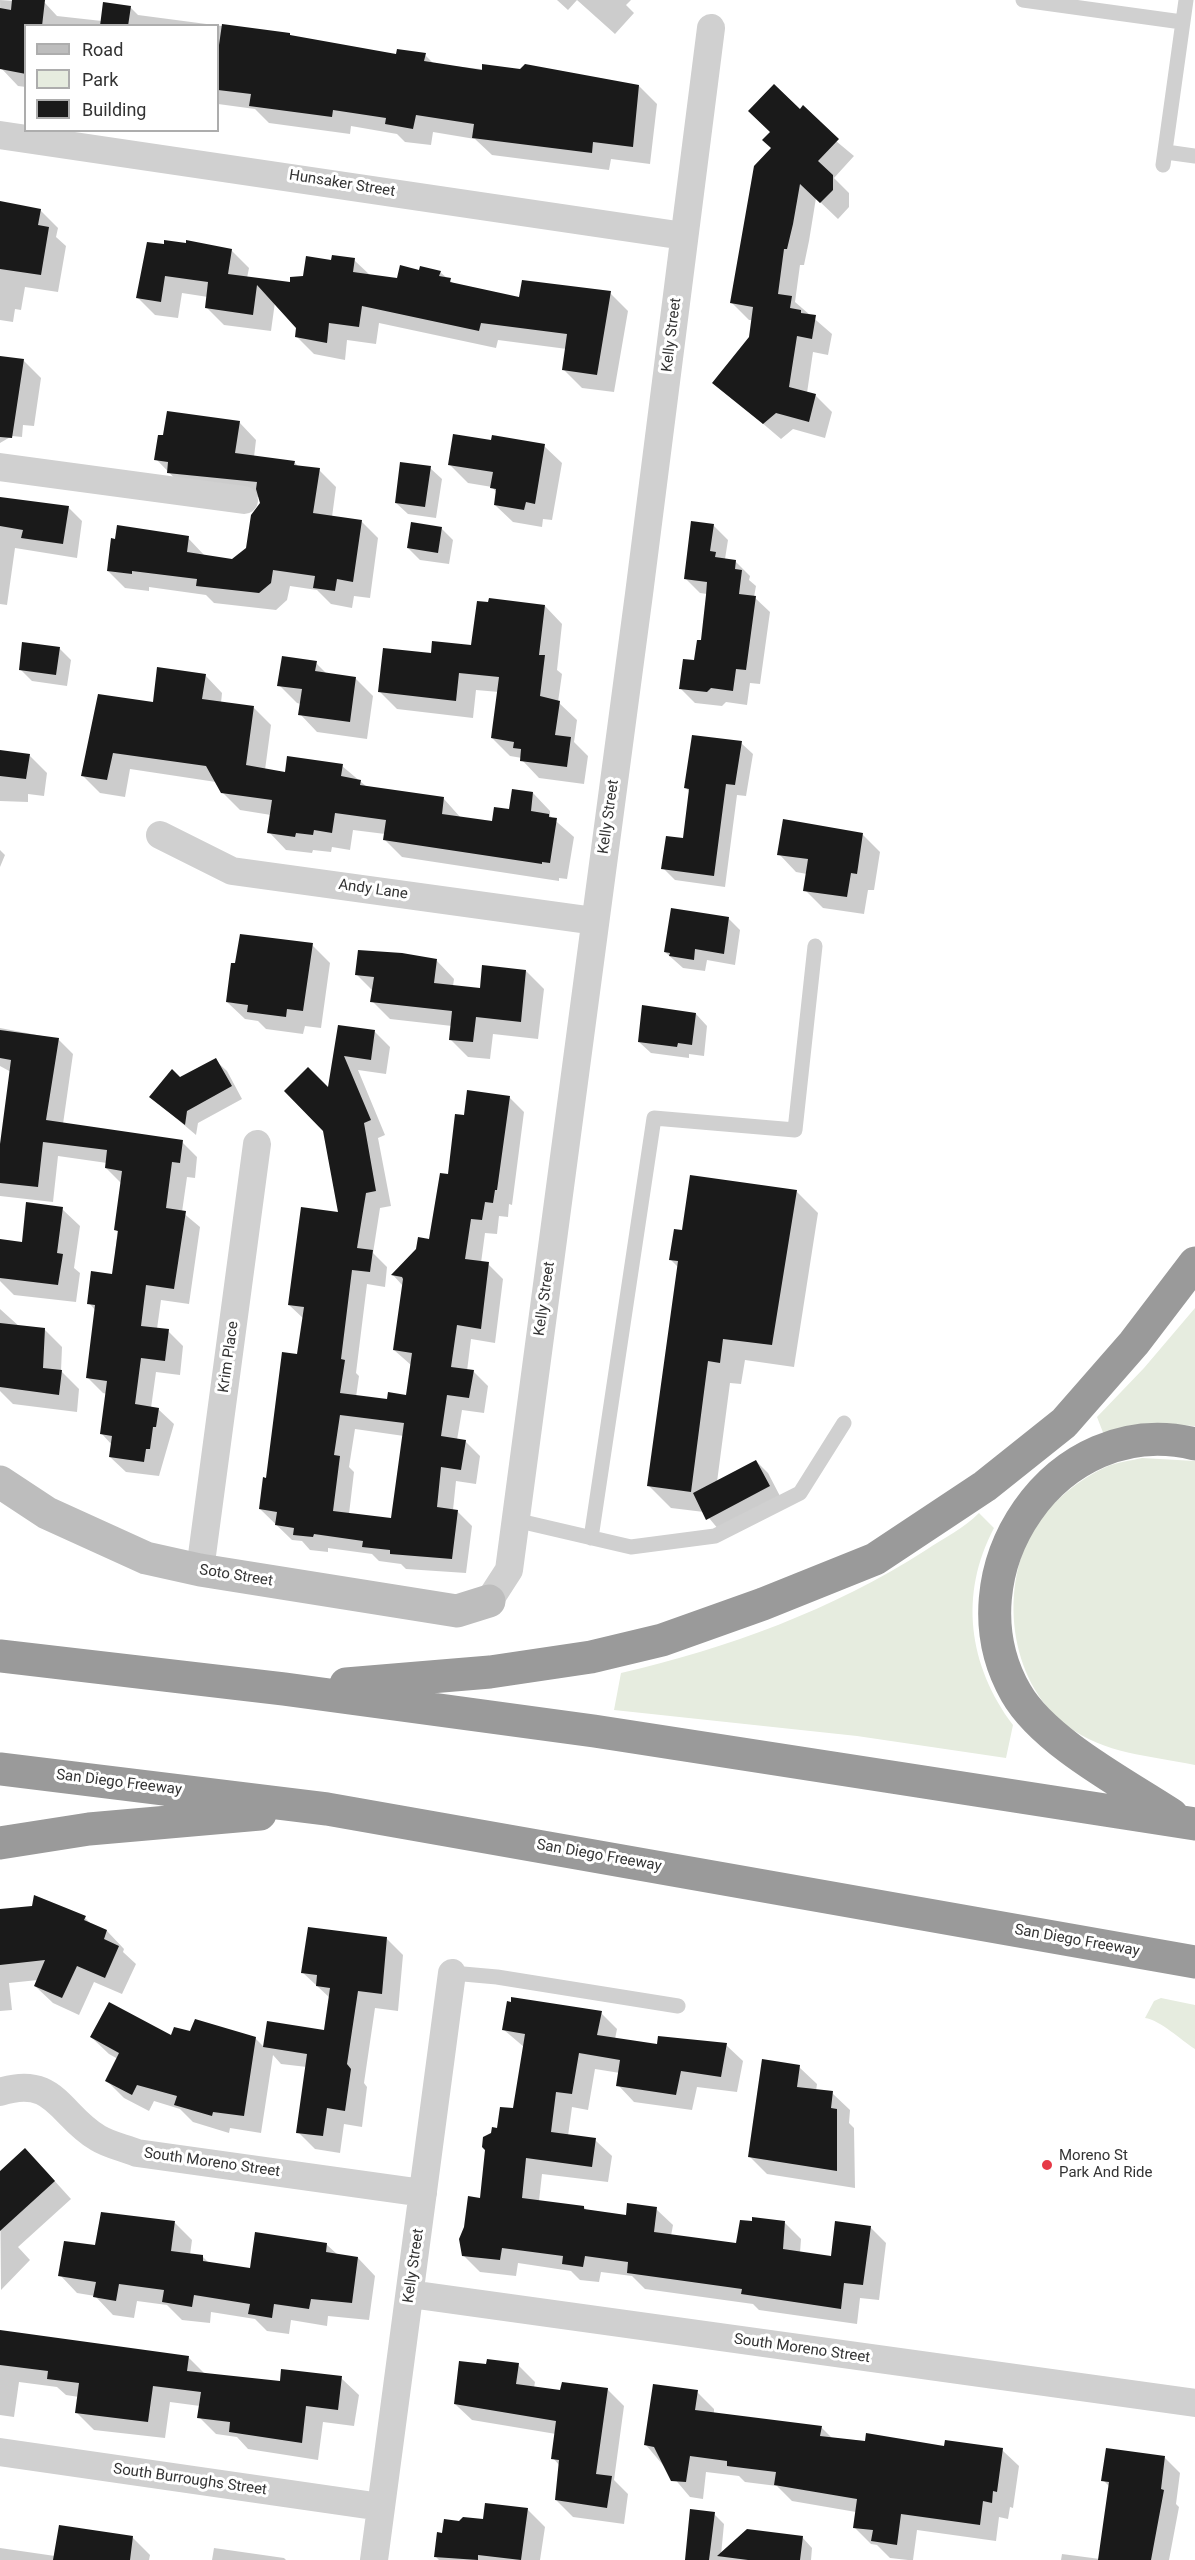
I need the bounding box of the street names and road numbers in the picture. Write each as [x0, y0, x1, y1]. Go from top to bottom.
street label: Hunsaker Street [288, 167, 396, 201]
street label: Kelly Street [659, 297, 685, 373]
street label: Kelly Street [595, 779, 623, 855]
street label: Andy Lane [337, 876, 409, 904]
street label: Kelly Street [531, 1261, 559, 1337]
street label: Krim Place [215, 1320, 243, 1394]
street label: Soto Street [198, 1561, 274, 1591]
street label: San Diego Freeway [55, 1766, 183, 1800]
street label: San Diego Freeway [535, 1836, 663, 1876]
street label: San Diego Freeway [1013, 1921, 1141, 1961]
street label: South Moreno Street [143, 2145, 281, 2181]
street label: Kelly Street [400, 2228, 428, 2304]
street label: South Moreno Street [733, 2331, 871, 2367]
street label: South Burroughs Street [112, 2460, 268, 2500]

